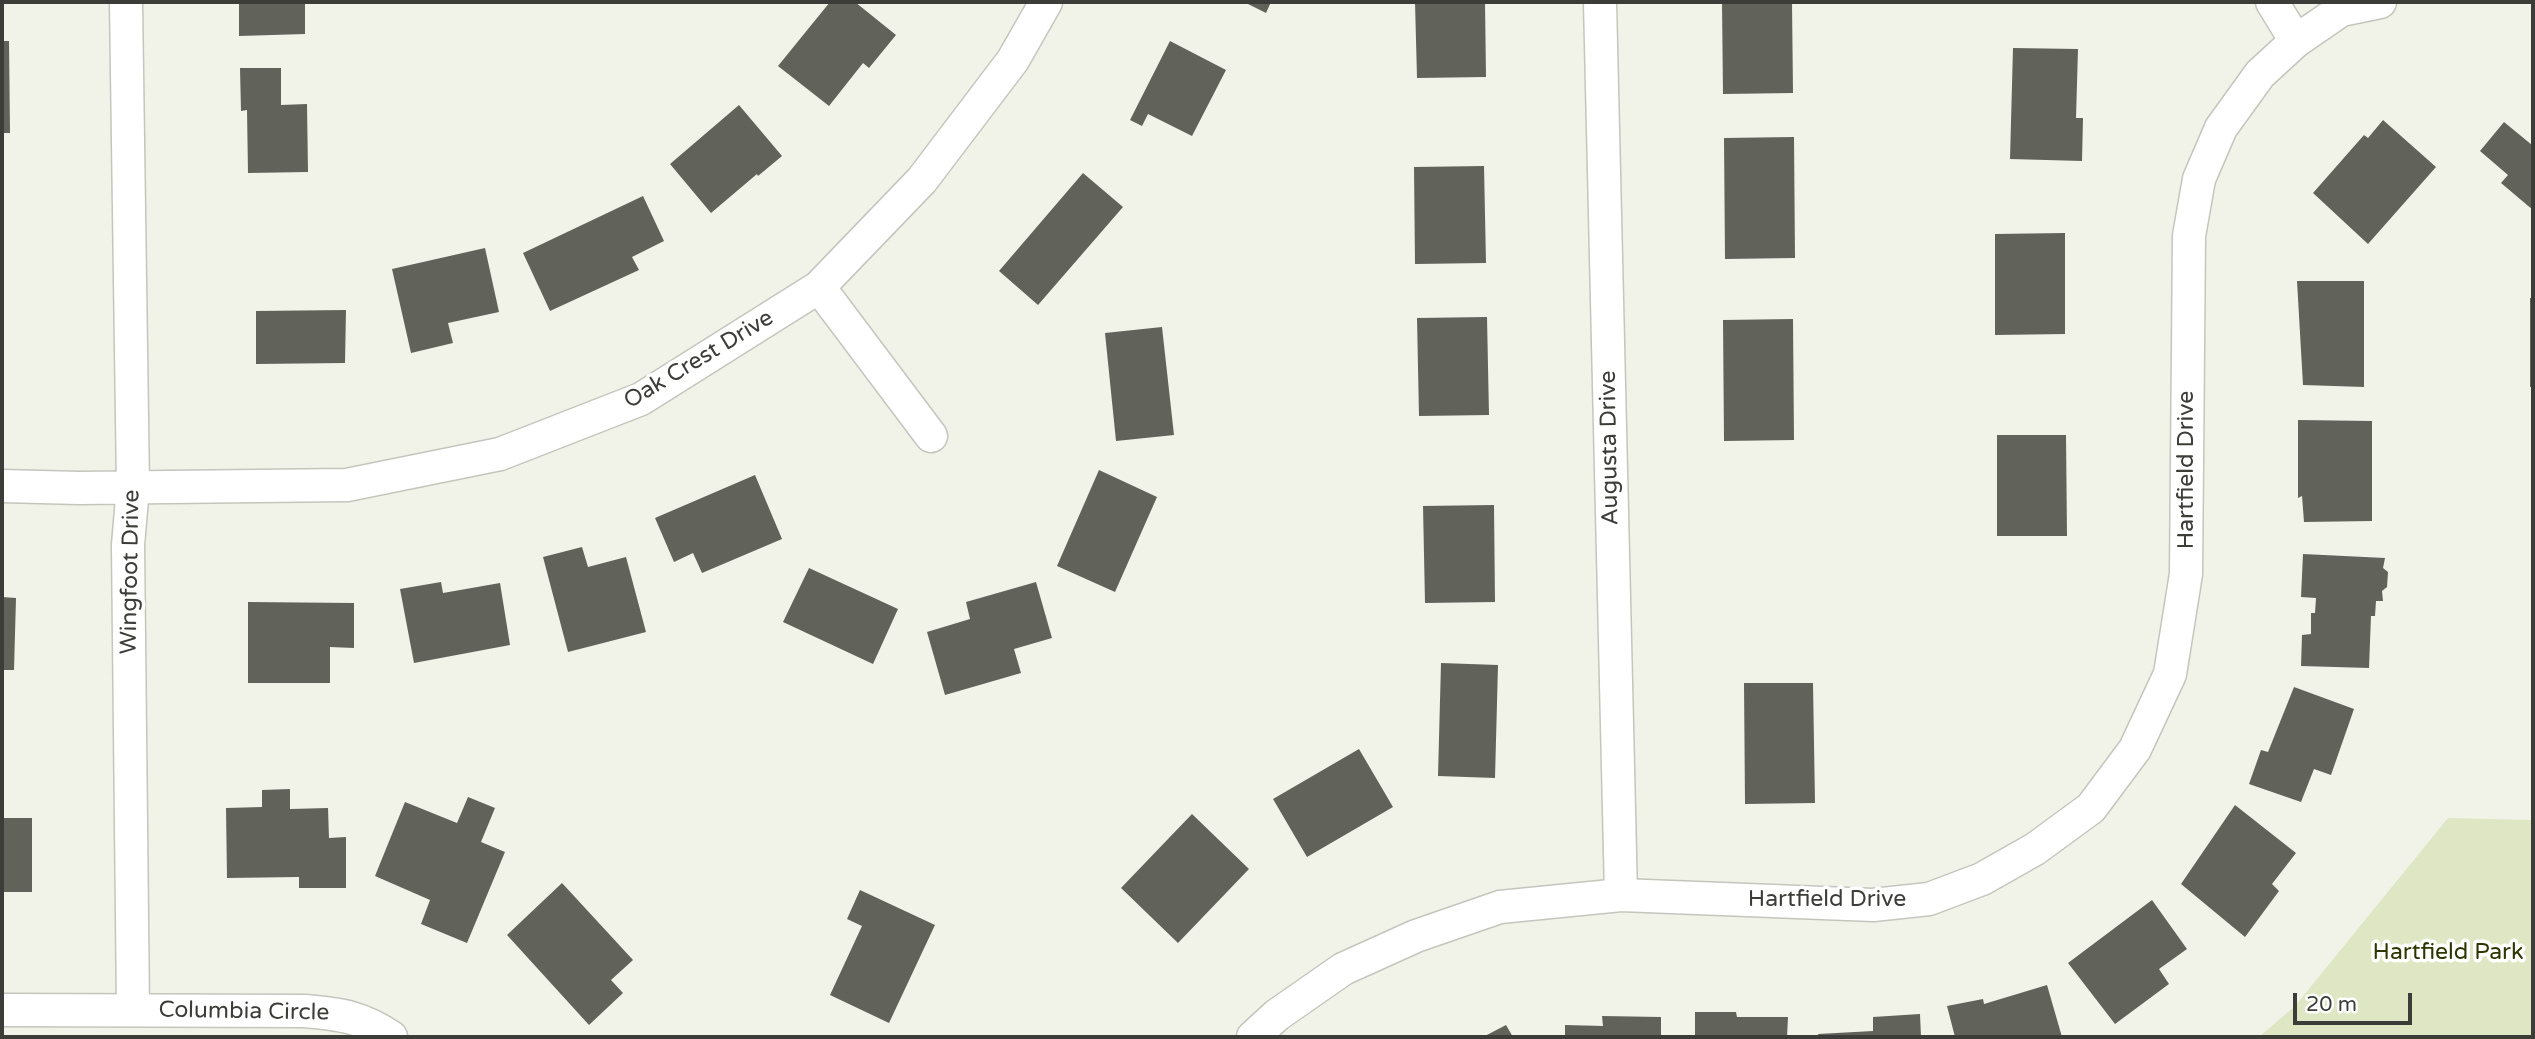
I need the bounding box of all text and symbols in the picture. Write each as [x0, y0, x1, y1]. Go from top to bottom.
street label: Oak Crest Drive [619, 305, 779, 415]
street label: Augusta Drive [1595, 370, 1625, 526]
street label: Hartfield Drive [2173, 391, 2201, 549]
street label: Wingfoot Drive [116, 489, 146, 655]
street label: Hartfield Drive [1748, 886, 1906, 914]
park label: Hartfield Park [2373, 939, 2523, 967]
scale bar [2297, 979, 2416, 1023]
text: 20 m [2306, 992, 2357, 1017]
street label: Columbia Circle [158, 997, 330, 1027]

